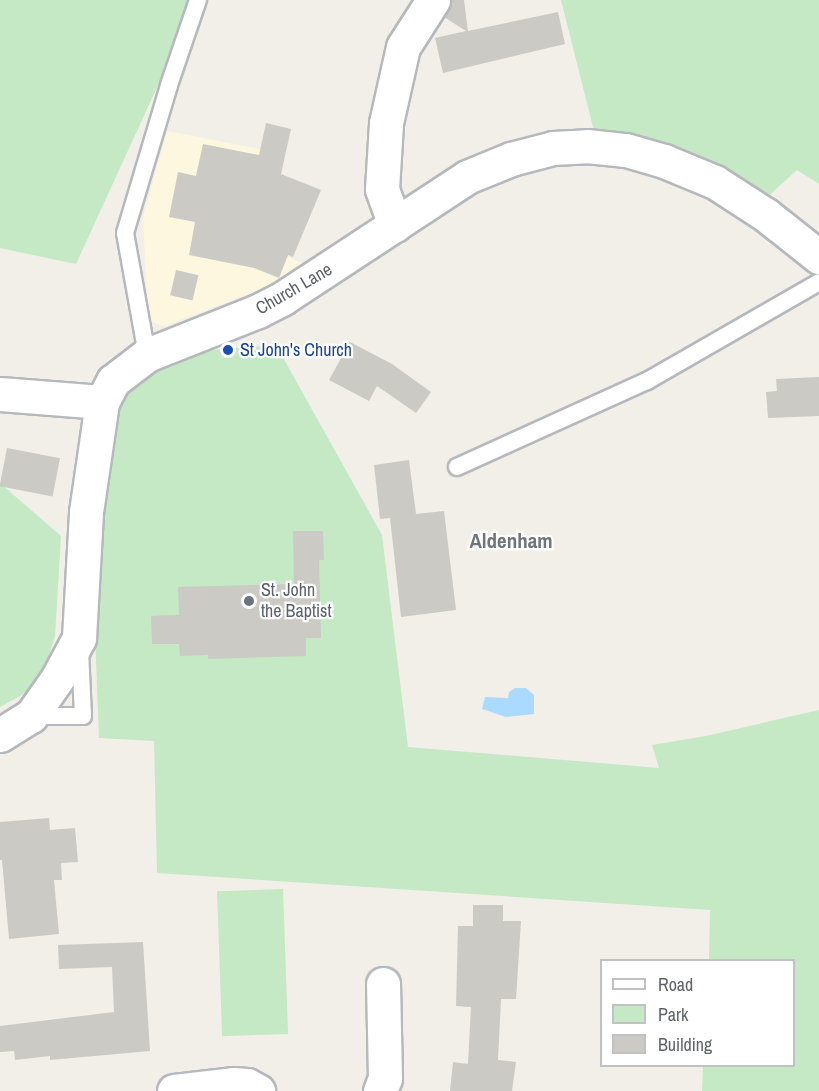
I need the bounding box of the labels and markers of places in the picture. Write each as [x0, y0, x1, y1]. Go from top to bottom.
place label: St John's Church [240, 339, 352, 361]
marker: St John's Church [221, 343, 235, 357]
place label: St. John the Baptist [261, 580, 332, 622]
marker: St. John the Baptist [242, 594, 256, 608]

